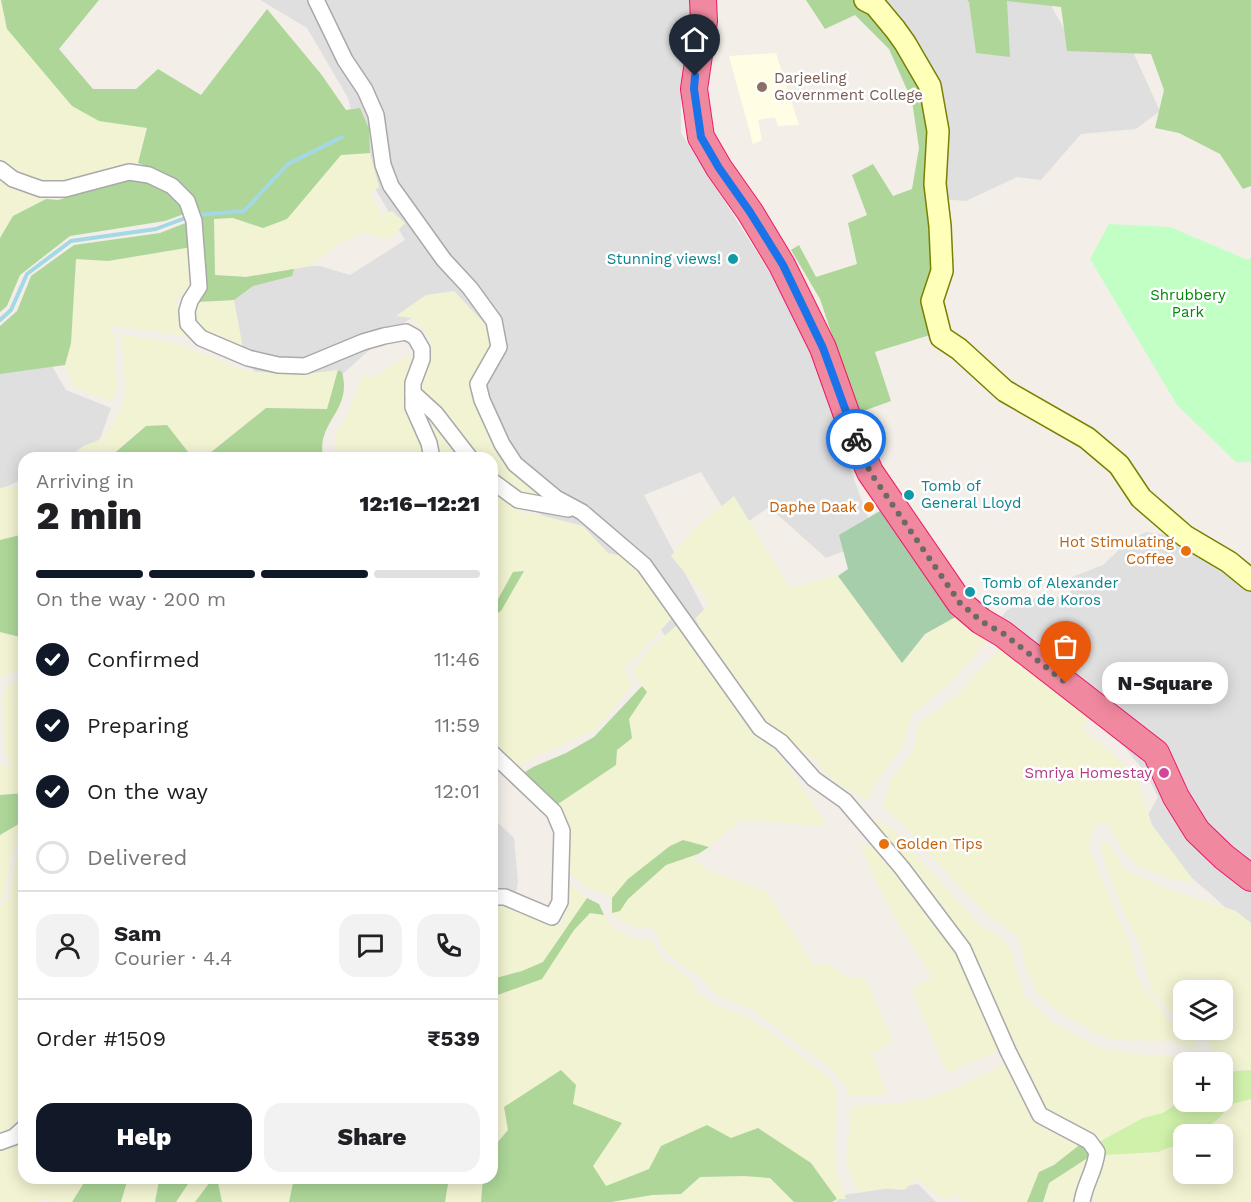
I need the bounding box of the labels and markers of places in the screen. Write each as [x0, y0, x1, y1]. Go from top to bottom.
pin [669, 14, 720, 76]
place label: Darjeeling Government College [774, 69, 923, 104]
marker: Darjeeling Government College [755, 80, 769, 94]
place label: Stunning views! [607, 250, 721, 268]
marker: Stunning views! [726, 252, 740, 266]
place label: Tomb of General Lloyd [921, 477, 1022, 512]
marker: Tomb of General Lloyd [902, 488, 916, 502]
place label: Daphe Daak [769, 498, 857, 516]
marker: Daphe Daak [862, 500, 876, 514]
place label: Hot Stimulating Coffee [1059, 533, 1174, 568]
marker: Hot Stimulating Coffee [1179, 544, 1193, 558]
place label: Tomb of Alexander Csoma de Koros [982, 574, 1119, 609]
marker: Tomb of Alexander Csoma de Koros [963, 585, 977, 599]
pin [1040, 621, 1091, 683]
callout: N-Square [1102, 662, 1228, 704]
place label: Smriya Homestay [1024, 764, 1152, 782]
marker: Smriya Homestay [1157, 766, 1171, 780]
place label: Golden Tips [896, 835, 983, 853]
marker: Golden Tips [877, 837, 891, 851]

